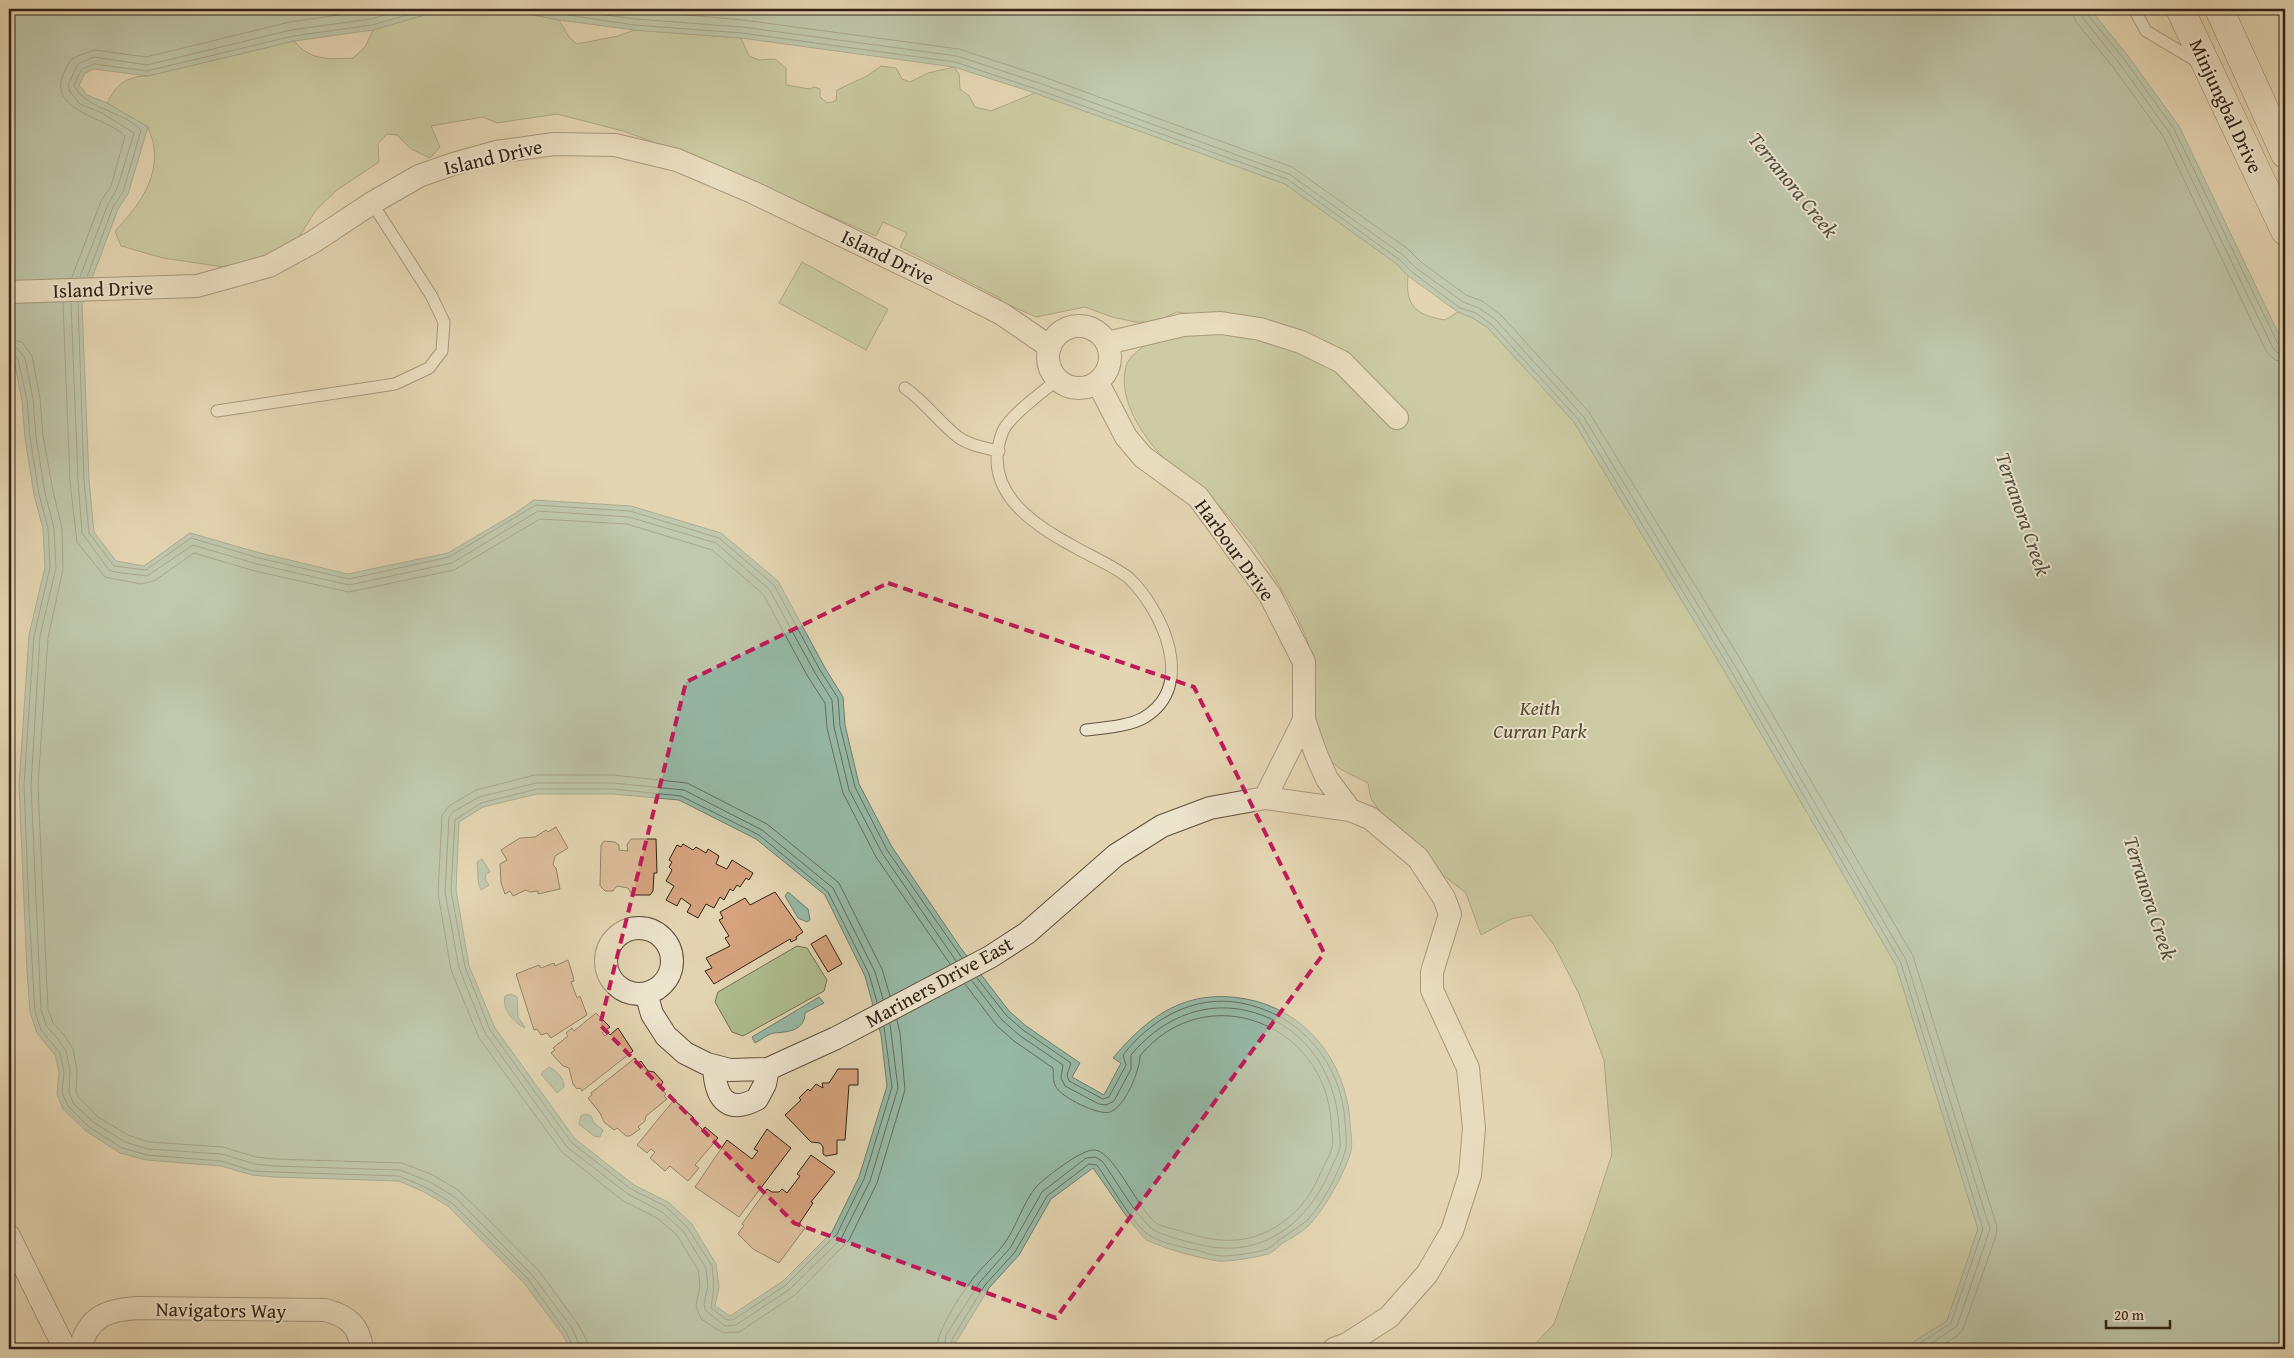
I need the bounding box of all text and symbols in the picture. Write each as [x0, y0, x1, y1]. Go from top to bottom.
street label: Minjungbal Drive [2183, 34, 2270, 178]
water label: Terranora Creek [1741, 125, 1846, 245]
street label: Island Drive [441, 131, 545, 182]
street label: Island Drive [837, 222, 940, 292]
street label: Island Drive [52, 272, 154, 305]
water label: Terranora Creek [1988, 448, 2059, 580]
street label: Harbour Drive [1188, 493, 1282, 607]
park label: Keith Curran Park [1493, 693, 1588, 745]
water label: Terranora Creek [2116, 832, 2185, 964]
street label: Mariners Drive East [860, 929, 1018, 1034]
street label: Navigators Way [155, 1294, 287, 1325]
scale bar [2106, 1298, 2170, 1330]
text: 20 m [2114, 1304, 2145, 1325]

